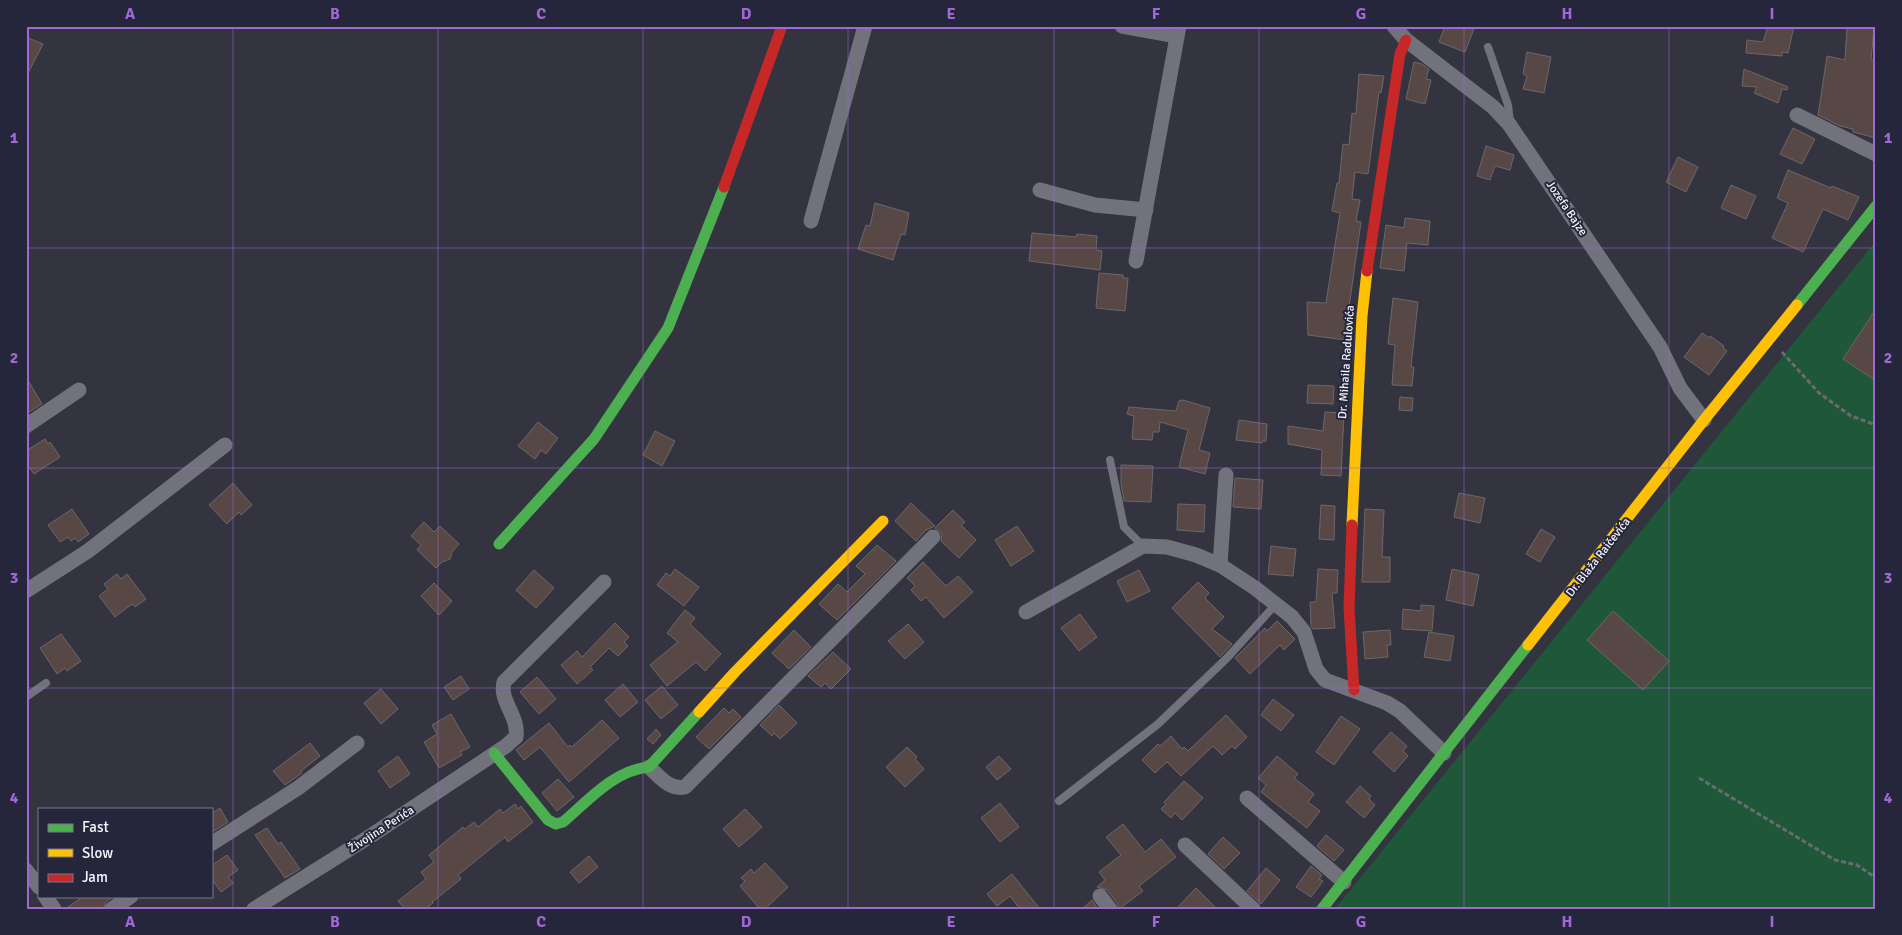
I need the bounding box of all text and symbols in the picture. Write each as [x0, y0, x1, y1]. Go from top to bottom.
text: A [125, 4, 136, 24]
text: B [330, 4, 340, 24]
text: C [536, 4, 546, 24]
text: D [741, 4, 752, 24]
text: E [946, 4, 956, 24]
text: F [1152, 4, 1161, 24]
text: G [1356, 4, 1366, 24]
text: H [1562, 4, 1572, 24]
text: I [1769, 4, 1775, 24]
text: 1 [10, 128, 19, 148]
text: 1 [1884, 128, 1893, 148]
street label: Jozefa Bajze [1543, 178, 1590, 239]
street label: Dr. Mihaila Radulovića [1335, 305, 1358, 420]
text: 2 [10, 348, 18, 368]
text: 2 [1884, 348, 1892, 368]
street label: Dr. Blaža Raičevića [1563, 515, 1634, 600]
text: 3 [10, 568, 18, 588]
text: 3 [1884, 568, 1892, 588]
text: 4 [10, 788, 19, 808]
text: 4 [1884, 788, 1893, 808]
street label: Živojina Perića [346, 803, 417, 856]
legend [38, 808, 212, 898]
text: Fast [82, 818, 109, 836]
text: Slow [82, 844, 113, 862]
text: Jam [82, 868, 108, 886]
text: A [125, 912, 136, 932]
text: B [330, 912, 340, 932]
text: C [536, 912, 546, 932]
text: D [741, 912, 752, 932]
text: E [946, 912, 956, 932]
text: F [1152, 912, 1161, 932]
text: G [1356, 912, 1366, 932]
text: H [1562, 912, 1572, 932]
text: I [1769, 912, 1775, 932]

